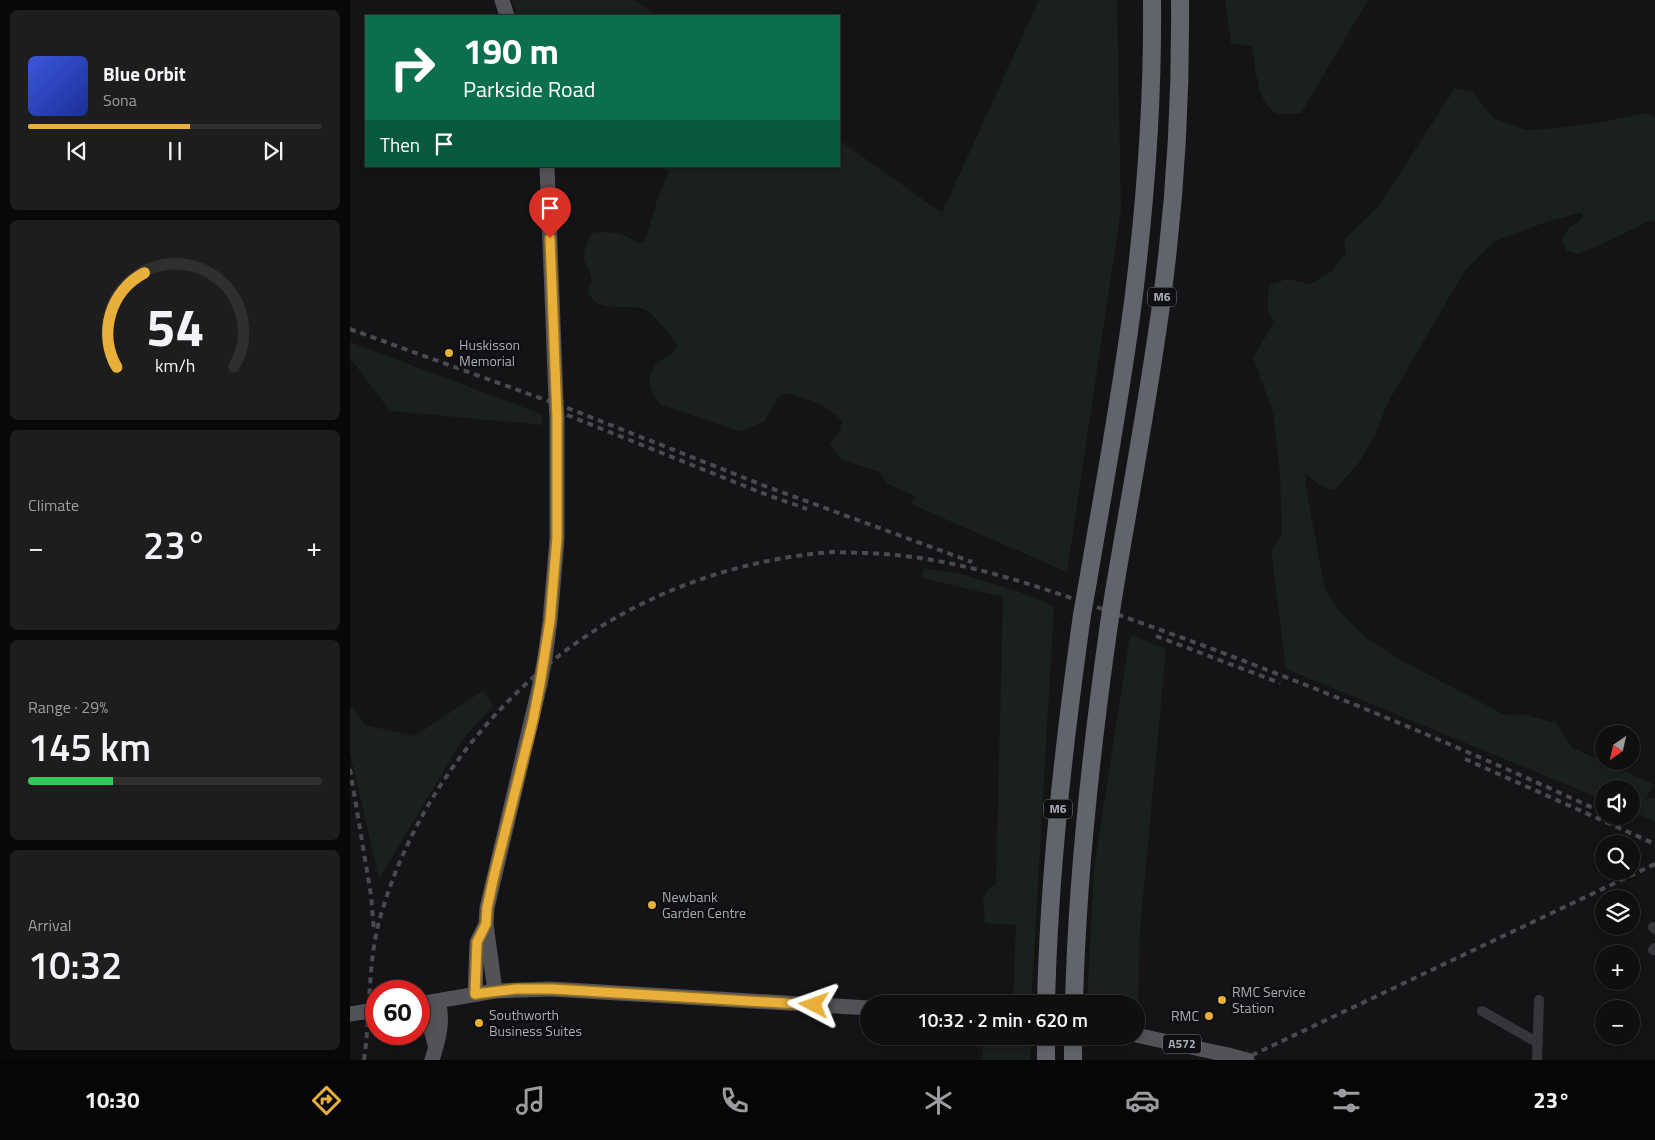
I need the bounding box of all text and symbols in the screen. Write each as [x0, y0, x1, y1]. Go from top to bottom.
text: 190 m [463, 24, 559, 78]
icon: right [380, 35, 445, 100]
text: Blue Orbit [103, 59, 186, 88]
text: Parkside Road [463, 72, 595, 106]
text: Sona [103, 88, 137, 112]
text: Then [380, 130, 420, 159]
icon: arrive [430, 130, 458, 158]
icon: previous [63, 137, 91, 165]
icon: pause [161, 137, 189, 165]
icon: next [259, 137, 287, 165]
pin [529, 187, 571, 238]
icon: arrive [536, 194, 564, 222]
text: 54 [146, 287, 204, 366]
road number: M6 [1148, 288, 1176, 306]
place label: Huskisson Memorial [459, 334, 520, 371]
marker: Huskisson Memorial [443, 347, 455, 359]
text: km/h [155, 352, 195, 379]
text: Climate [28, 493, 79, 517]
text: 23° [143, 516, 207, 574]
text: − [28, 525, 44, 568]
text: + [306, 525, 322, 568]
text: Range · 29% [28, 695, 108, 719]
text: 145 km [28, 718, 151, 776]
north arrow [1595, 725, 1640, 770]
map controls [1595, 725, 1640, 1045]
button: sound [1595, 780, 1640, 825]
road number: M6 [1044, 800, 1072, 819]
button: search [1595, 835, 1640, 880]
place label: Newbank Garden Centre [662, 886, 746, 923]
button: layers [1595, 890, 1640, 935]
marker: Newbank Garden Centre [646, 899, 658, 911]
text: Arrival [28, 913, 71, 937]
text: 10:32 [28, 936, 122, 994]
button: + [1595, 945, 1640, 990]
position arrow [787, 978, 839, 1030]
speed limit sign: 60 [365, 980, 430, 1045]
place label: RMC Service Station [1232, 981, 1305, 1018]
marker: RMC Service Station [1216, 994, 1228, 1006]
button: − [1595, 1000, 1640, 1045]
place label: Southworth Business Suites [489, 1004, 582, 1041]
text: 10:32 · 2 min · 620 m [917, 1005, 1088, 1034]
place label: RMC [1171, 1005, 1199, 1026]
marker: RMC [1203, 1010, 1215, 1022]
marker: Southworth Business Suites [473, 1017, 485, 1029]
road number: A572 [1163, 1034, 1201, 1054]
text: 10:30 [85, 1083, 139, 1117]
icon: directions [309, 1083, 344, 1118]
icon: music [513, 1083, 548, 1118]
icon: phone [717, 1083, 752, 1118]
icon: climate [921, 1083, 956, 1118]
icon: car [1125, 1083, 1160, 1118]
icon: filters [1329, 1083, 1364, 1118]
text: 23° [1533, 1083, 1570, 1117]

